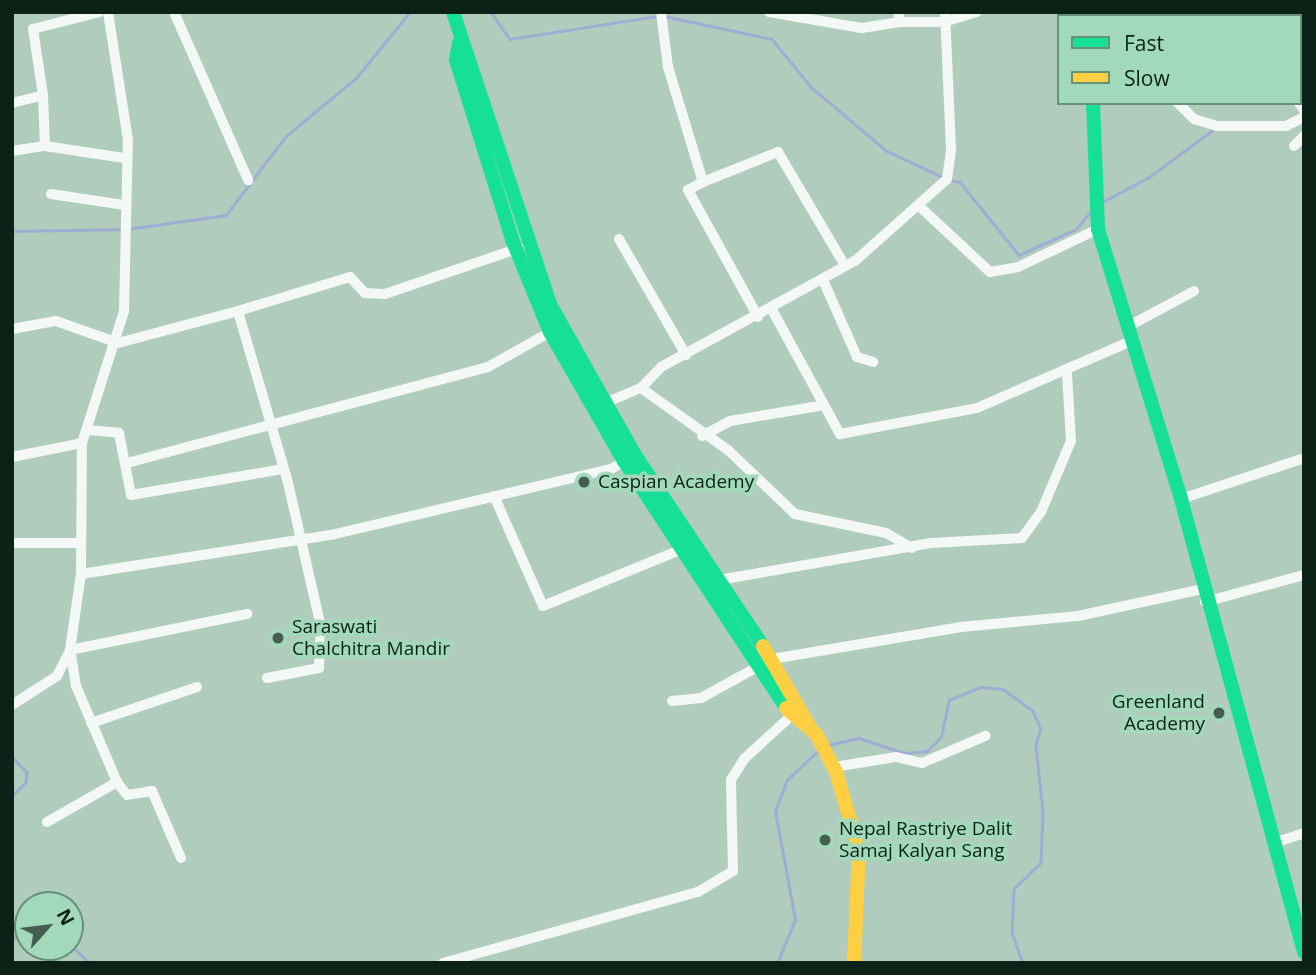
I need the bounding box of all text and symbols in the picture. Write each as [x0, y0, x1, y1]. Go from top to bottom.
legend [1057, 14, 1302, 105]
text: Fast [1124, 29, 1164, 57]
text: Slow [1124, 64, 1170, 92]
place label: Caspian Academy [598, 471, 754, 493]
marker: Caspian Academy [576, 474, 592, 490]
place label: Saraswati Chalchitra Mandir [292, 616, 450, 660]
marker: Saraswati Chalchitra Mandir [270, 630, 286, 646]
place label: Greenland Academy [1112, 691, 1205, 735]
marker: Greenland Academy [1211, 705, 1227, 721]
place label: Nepal Rastriye Dalit Samaj Kalyan Sang [839, 818, 1012, 862]
marker: Nepal Rastriye Dalit Samaj Kalyan Sang [817, 832, 833, 848]
north arrow [14, 891, 84, 961]
text: N [51, 904, 81, 930]

